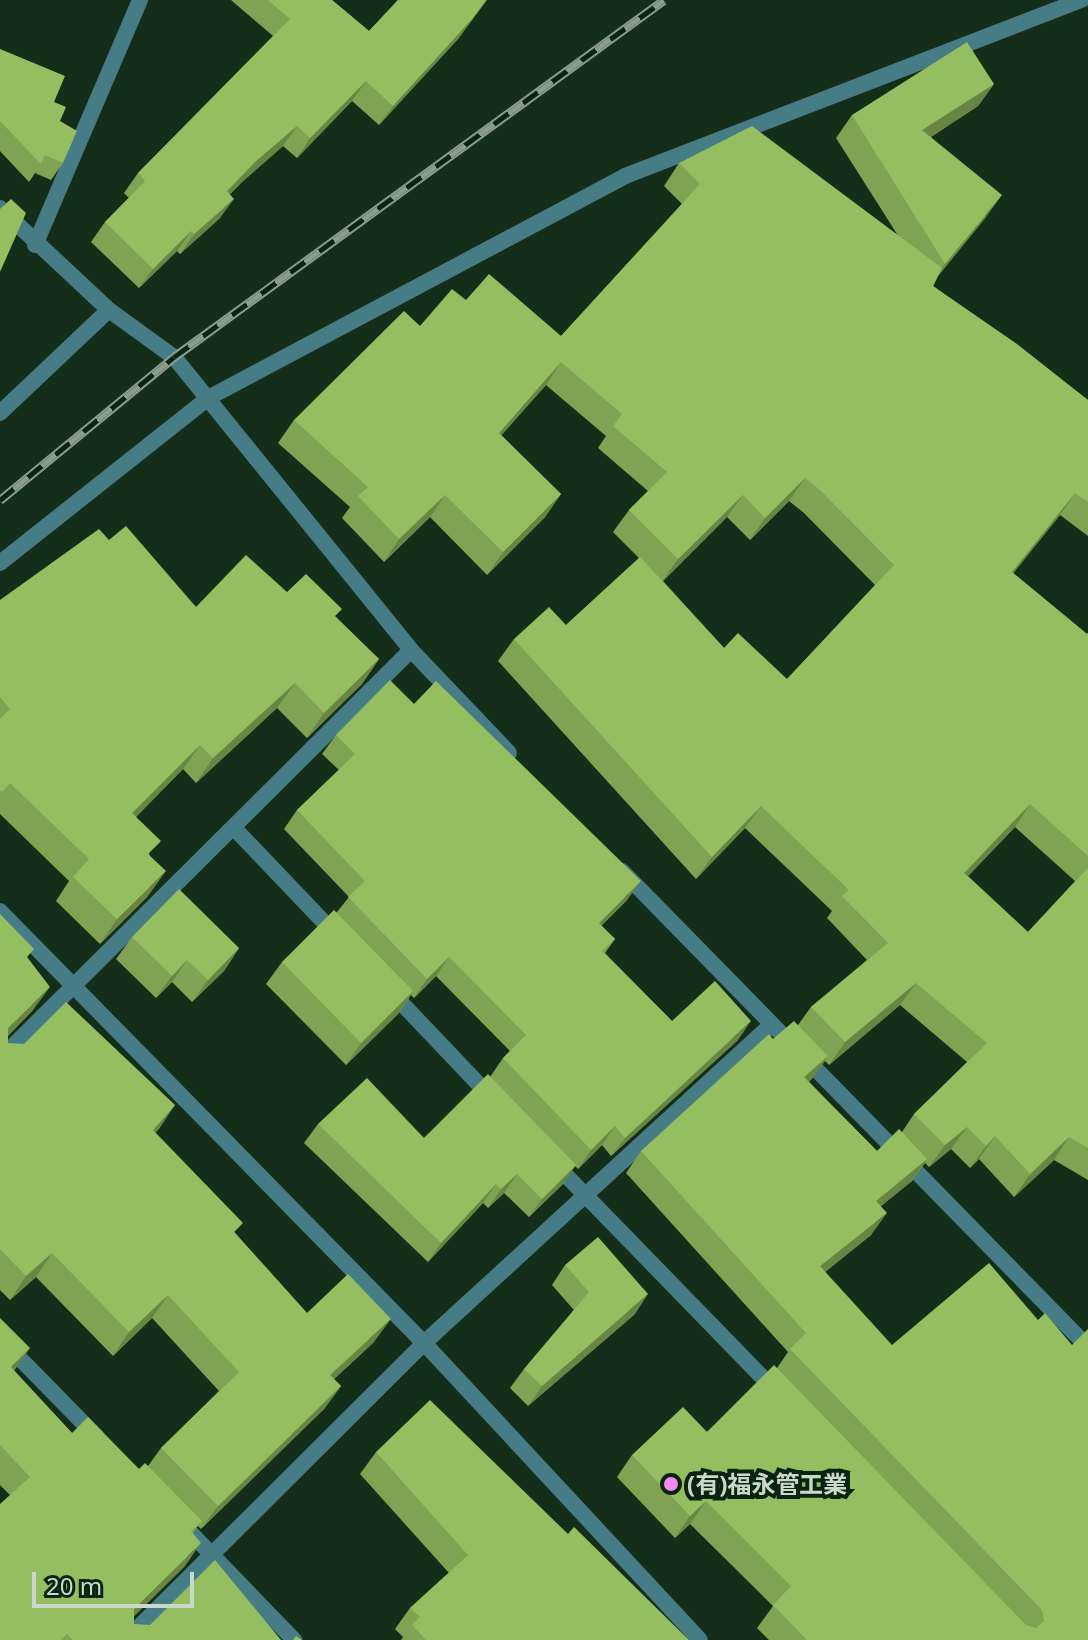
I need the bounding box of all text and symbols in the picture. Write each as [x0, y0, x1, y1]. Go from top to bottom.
place label: (有)福永管工業 [687, 1470, 847, 1498]
marker: (有)福永管工業 [662, 1475, 680, 1493]
scale bar [36, 1556, 198, 1606]
text: 20 m [46, 1569, 102, 1602]

